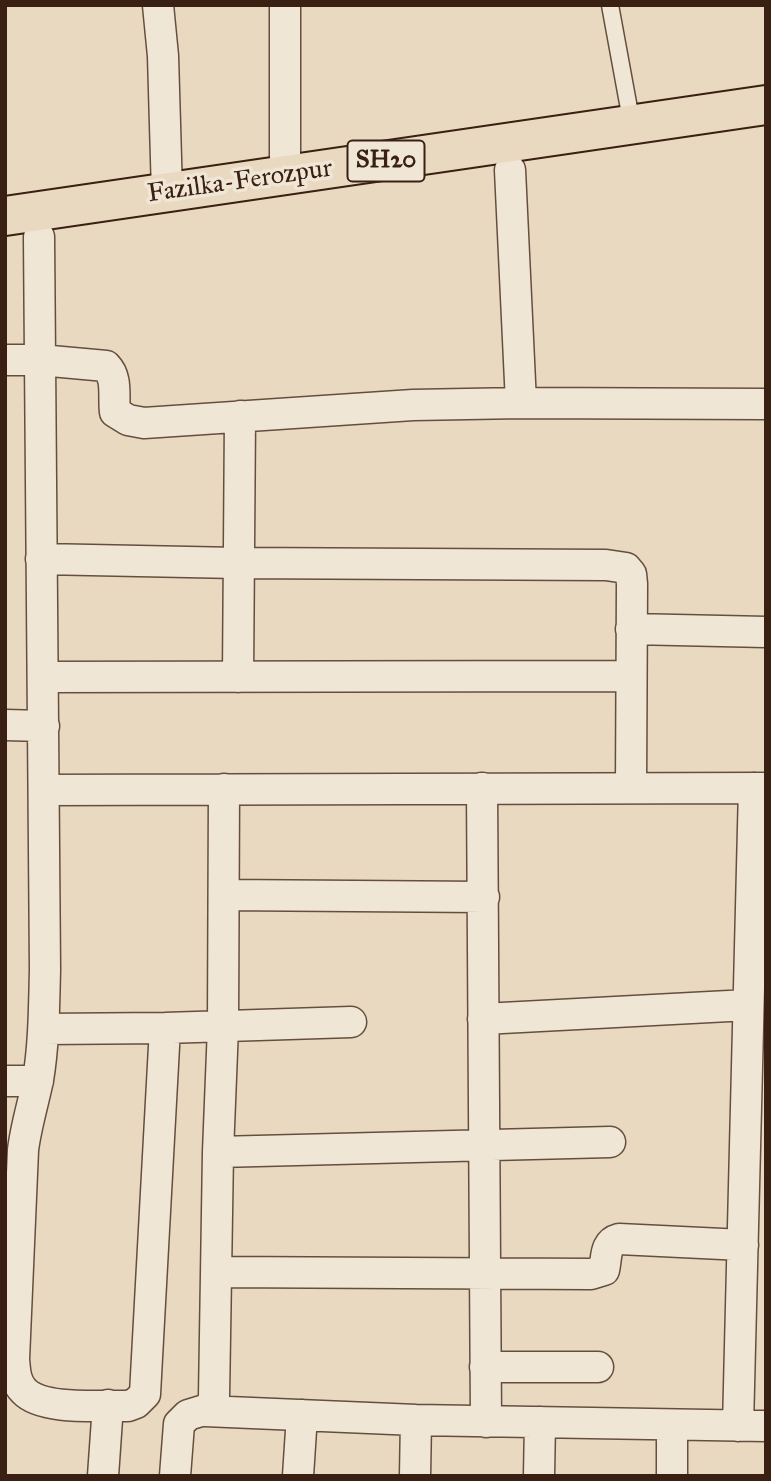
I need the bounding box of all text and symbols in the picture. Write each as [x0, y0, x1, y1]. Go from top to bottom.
road number: SH20 [348, 140, 424, 182]
street label: Fazilka-Ferozpur [146, 154, 334, 210]

